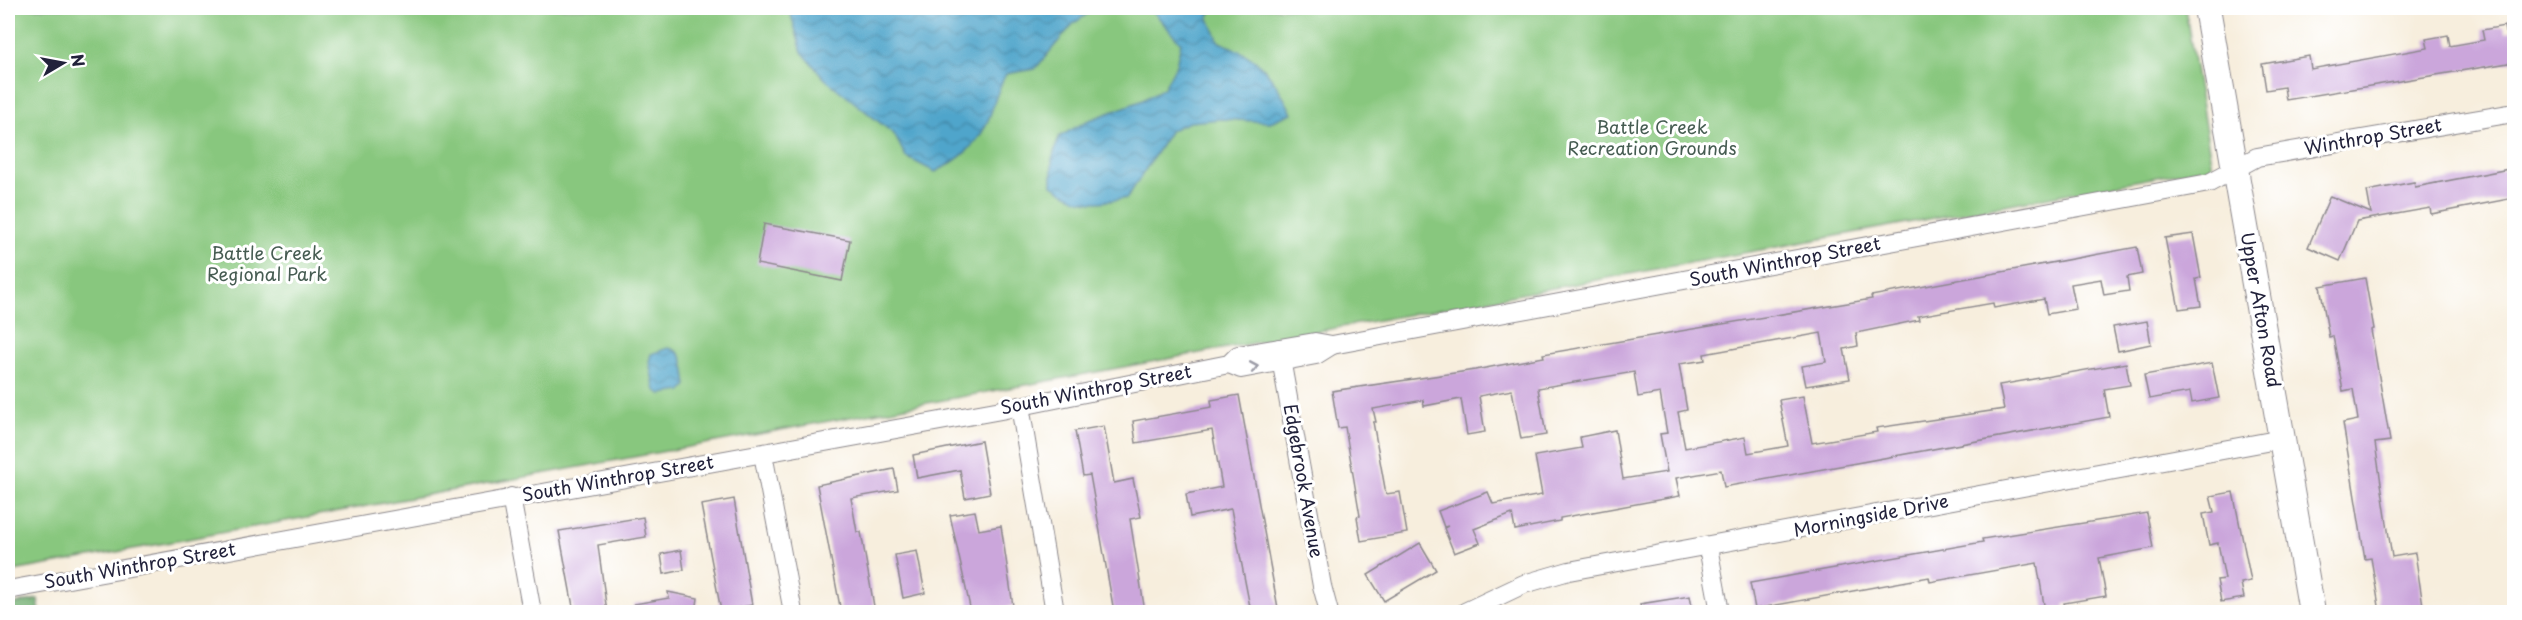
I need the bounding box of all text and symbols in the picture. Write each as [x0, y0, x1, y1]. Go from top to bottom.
north arrow [33, 33, 93, 93]
text: N [66, 52, 92, 69]
street label: Winthrop Street [2302, 110, 2444, 161]
park label: Battle Creek Recreation Grounds [1567, 113, 1737, 161]
street label: South Winthrop Street [1687, 229, 1882, 292]
street label: Upper Afton Road [2234, 230, 2288, 390]
park label: Battle Creek Regional Park [207, 239, 327, 287]
street label: South Winthrop Street [998, 357, 1193, 420]
one-way arrow [1249, 361, 1259, 374]
street label: Edgebrook Avenue [1278, 402, 1331, 560]
street label: South Winthrop Street [520, 447, 716, 508]
street label: Morningside Drive [1791, 486, 1950, 543]
street label: South Winthrop Street [42, 534, 238, 595]

